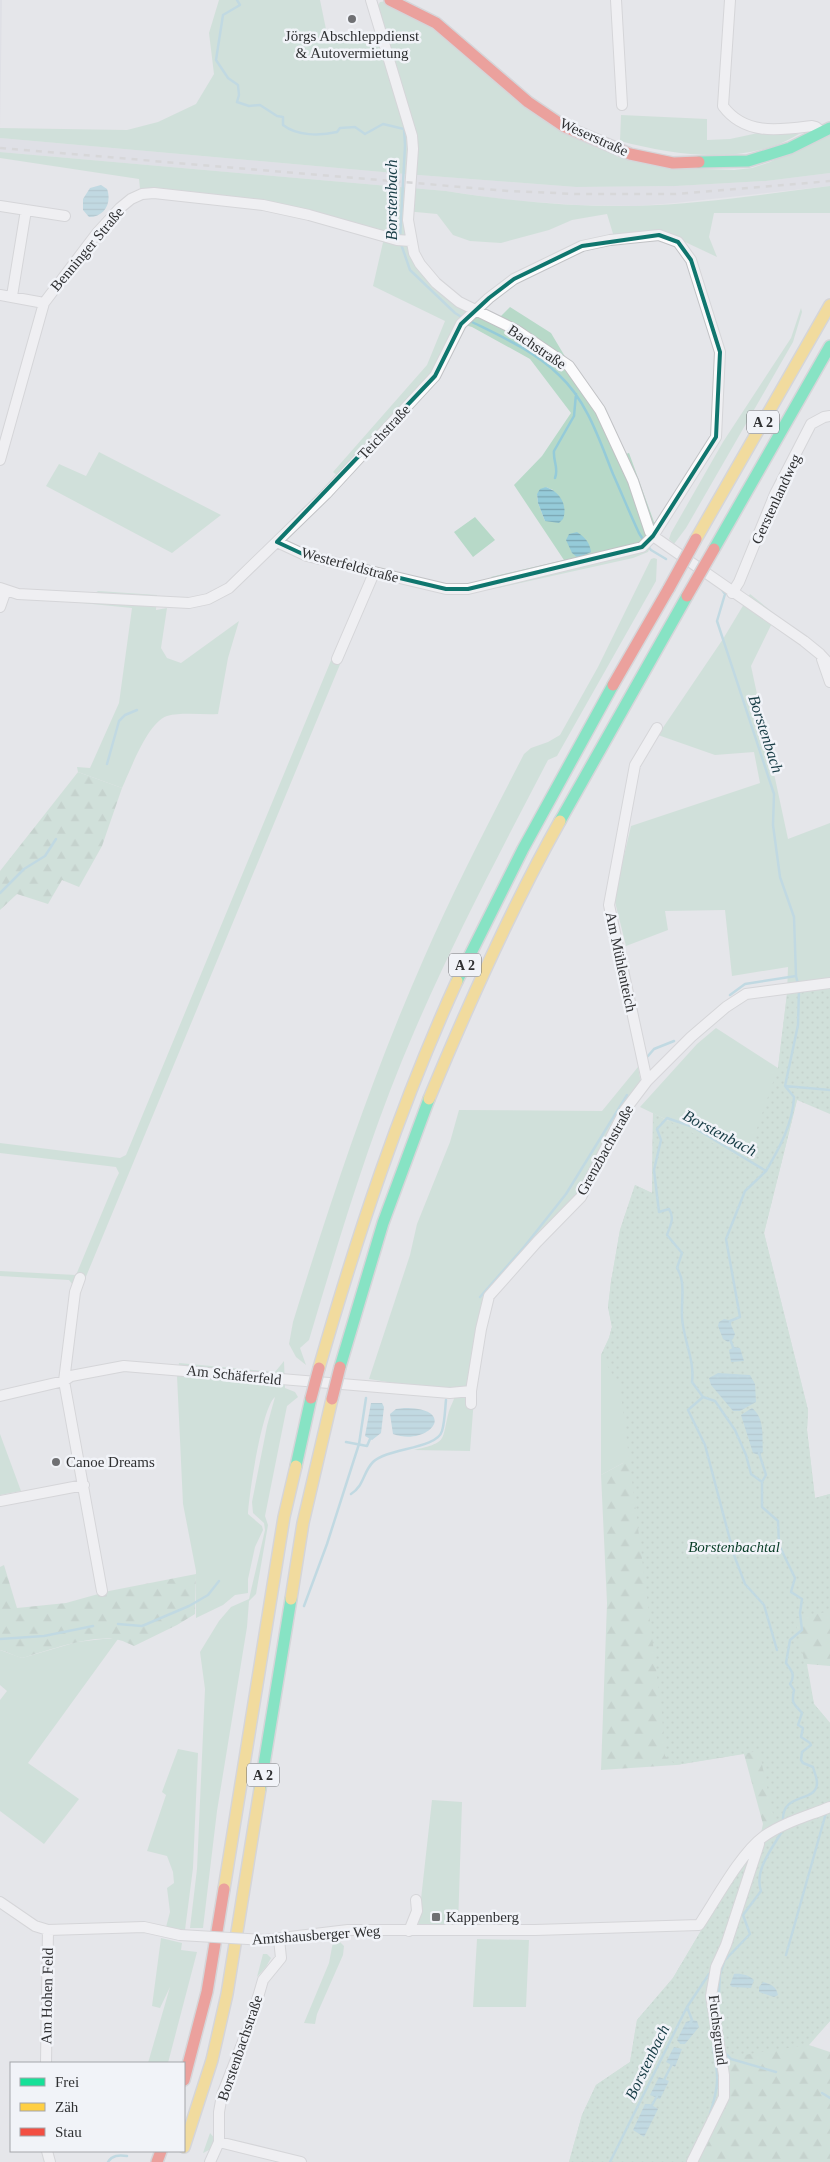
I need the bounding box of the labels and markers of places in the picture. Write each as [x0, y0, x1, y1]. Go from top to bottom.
marker: Jörgs Abschleppdienst & Autovermietung [346, 13, 358, 25]
place label: Jörgs Abschleppdienst & Autovermietung [285, 28, 420, 61]
place label: Canoe Dreams [66, 1454, 155, 1470]
marker: Canoe Dreams [50, 1456, 62, 1468]
place label: Kappenberg [446, 1909, 520, 1925]
marker: Kappenberg [430, 1911, 442, 1923]

